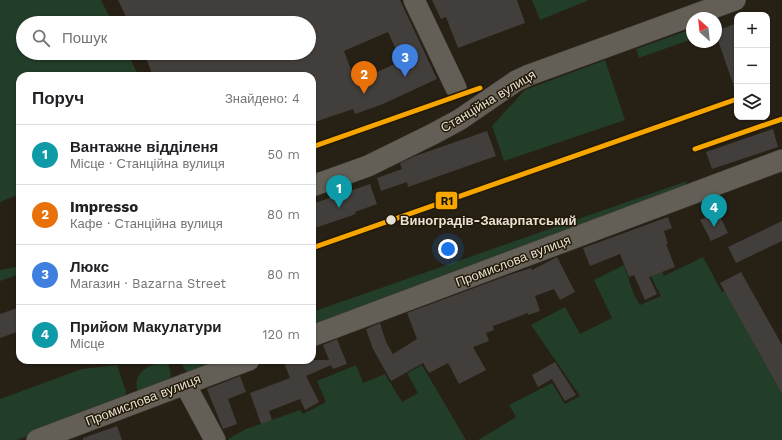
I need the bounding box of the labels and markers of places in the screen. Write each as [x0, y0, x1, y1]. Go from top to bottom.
pin: 3 [392, 44, 418, 77]
pin: 2 [351, 61, 377, 94]
pin: 1 [326, 175, 352, 208]
pin: 4 [701, 194, 727, 227]
marker: Виноградів-Закарпатський [384, 213, 398, 227]
place label: Виноградів-Закарпатський [400, 213, 577, 228]

